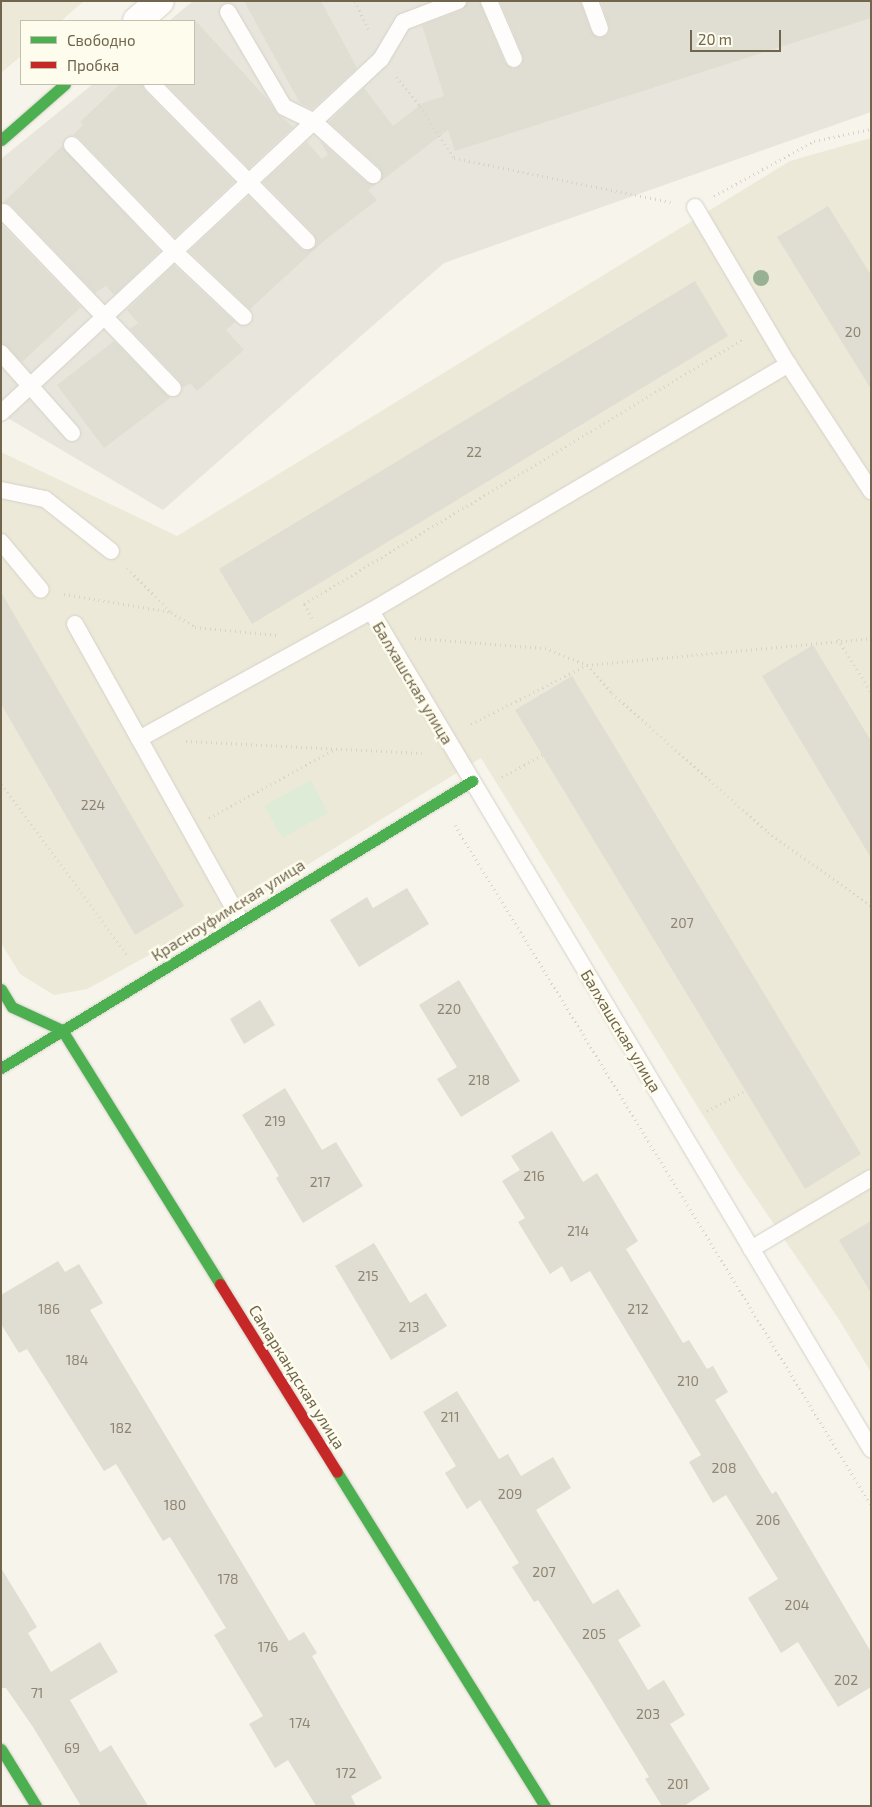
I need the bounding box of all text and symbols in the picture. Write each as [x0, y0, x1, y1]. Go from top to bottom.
legend [20, 20, 195, 85]
scale bar [692, 20, 783, 52]
text: 20 m [698, 30, 732, 48]
text: Свободно [67, 31, 136, 49]
text: Пробка [67, 56, 119, 74]
house number: 20 [845, 324, 861, 340]
house number: 22 [466, 444, 482, 460]
street label: Балхашская улица [369, 618, 457, 748]
house number: 224 [81, 797, 105, 813]
street label: Красноуфимская улица [148, 855, 308, 965]
house number: 207 [670, 915, 694, 931]
street label: Балхашская улица [577, 966, 665, 1096]
house number: 220 [437, 1001, 461, 1017]
house number: 218 [468, 1072, 490, 1088]
house number: 219 [264, 1113, 286, 1129]
house number: 216 [523, 1168, 545, 1184]
house number: 217 [310, 1174, 330, 1190]
house number: 214 [567, 1223, 589, 1239]
house number: 215 [358, 1268, 378, 1284]
house number: 186 [38, 1301, 60, 1317]
street label: Самаркандская улица [245, 1301, 349, 1453]
house number: 212 [627, 1301, 649, 1317]
house number: 213 [398, 1319, 420, 1335]
house number: 184 [66, 1352, 88, 1368]
house number: 210 [677, 1373, 699, 1389]
house number: 211 [440, 1409, 460, 1425]
house number: 182 [110, 1420, 132, 1436]
house number: 208 [712, 1460, 736, 1476]
house number: 209 [498, 1486, 522, 1502]
house number: 180 [164, 1497, 186, 1513]
house number: 206 [756, 1512, 780, 1528]
house number: 207 [532, 1564, 556, 1580]
house number: 178 [217, 1571, 239, 1587]
house number: 204 [785, 1597, 809, 1613]
house number: 205 [582, 1626, 606, 1642]
house number: 176 [258, 1639, 278, 1655]
house number: 202 [834, 1672, 858, 1688]
house number: 71 [31, 1685, 43, 1701]
house number: 203 [636, 1706, 660, 1722]
house number: 174 [289, 1715, 311, 1731]
house number: 69 [64, 1740, 80, 1756]
house number: 172 [336, 1765, 356, 1781]
house number: 201 [667, 1776, 689, 1792]

